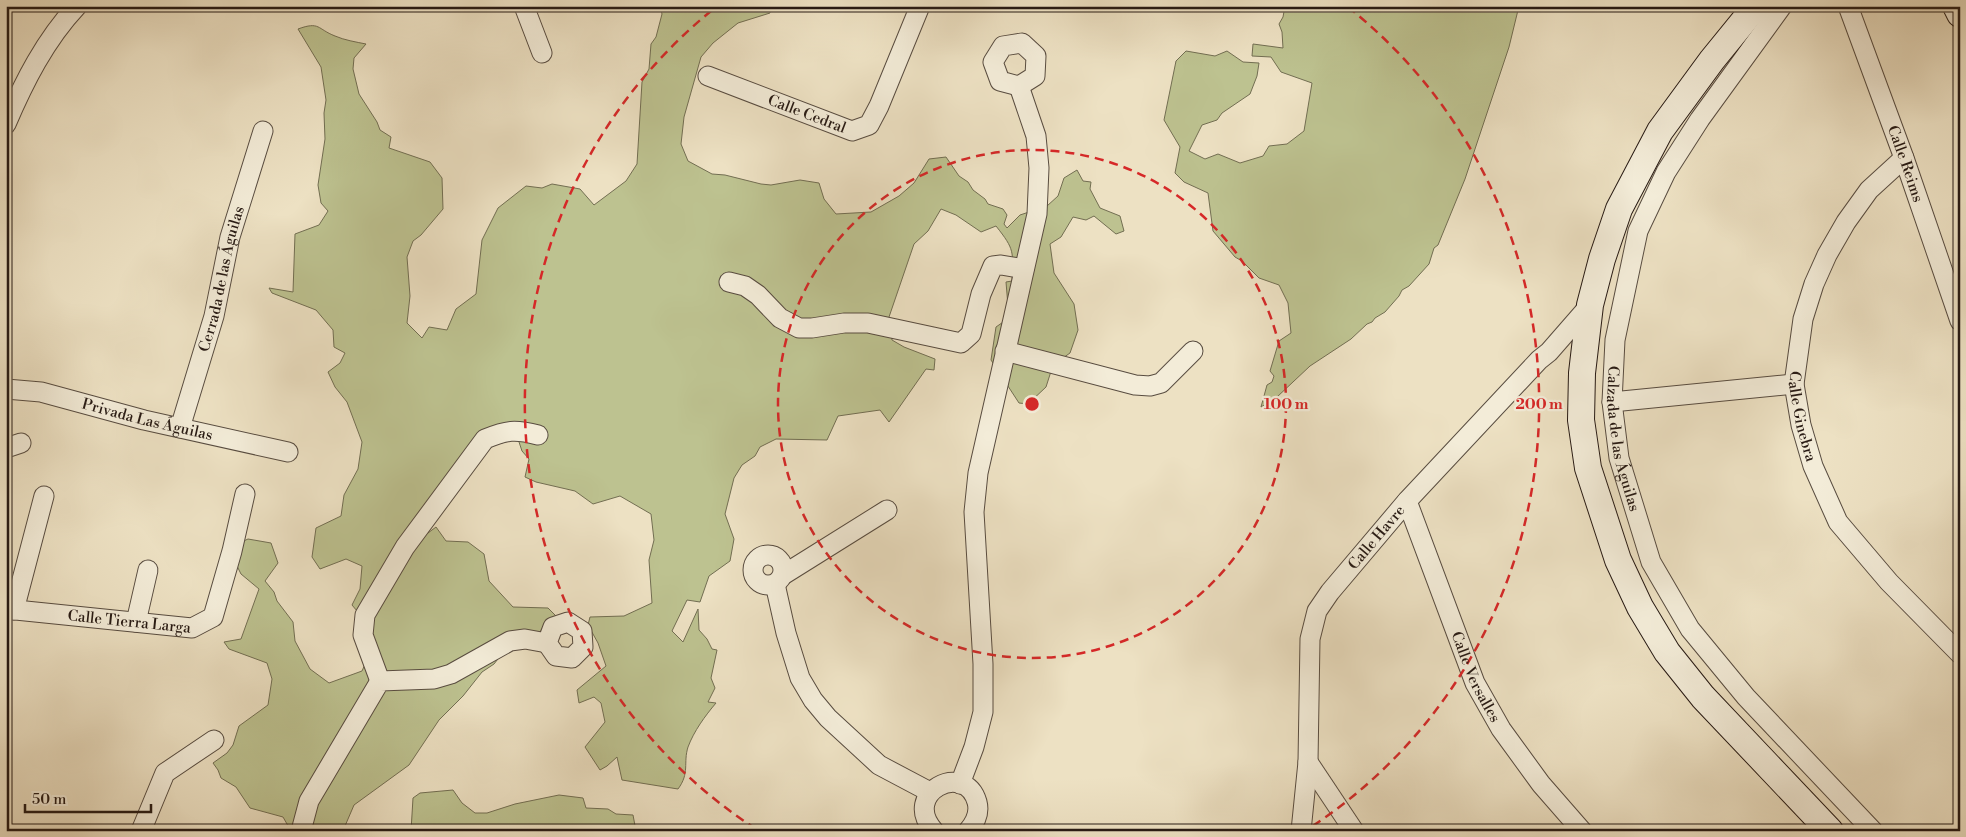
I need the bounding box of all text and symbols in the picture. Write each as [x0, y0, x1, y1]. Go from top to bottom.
street label: Calle Cedral [765, 91, 849, 138]
street label: Calle Reims [1883, 123, 1927, 205]
street label: Cerrada de las Águilas [195, 204, 249, 354]
street label: Calzada de las Águilas [1602, 365, 1644, 514]
street label: Calle Ginebra [1784, 369, 1820, 464]
street label: Privada Las Águilas [80, 395, 214, 445]
centre of rings [1023, 395, 1041, 413]
text: 100 m [1264, 395, 1309, 414]
text: 200 m [1515, 395, 1563, 414]
street label: Calle Havre [1344, 501, 1409, 574]
street label: Calle Tierra Larga [67, 606, 192, 638]
street label: Calle Versalles [1447, 629, 1504, 726]
scale bar [25, 782, 151, 814]
text: 50 m [32, 790, 66, 809]

